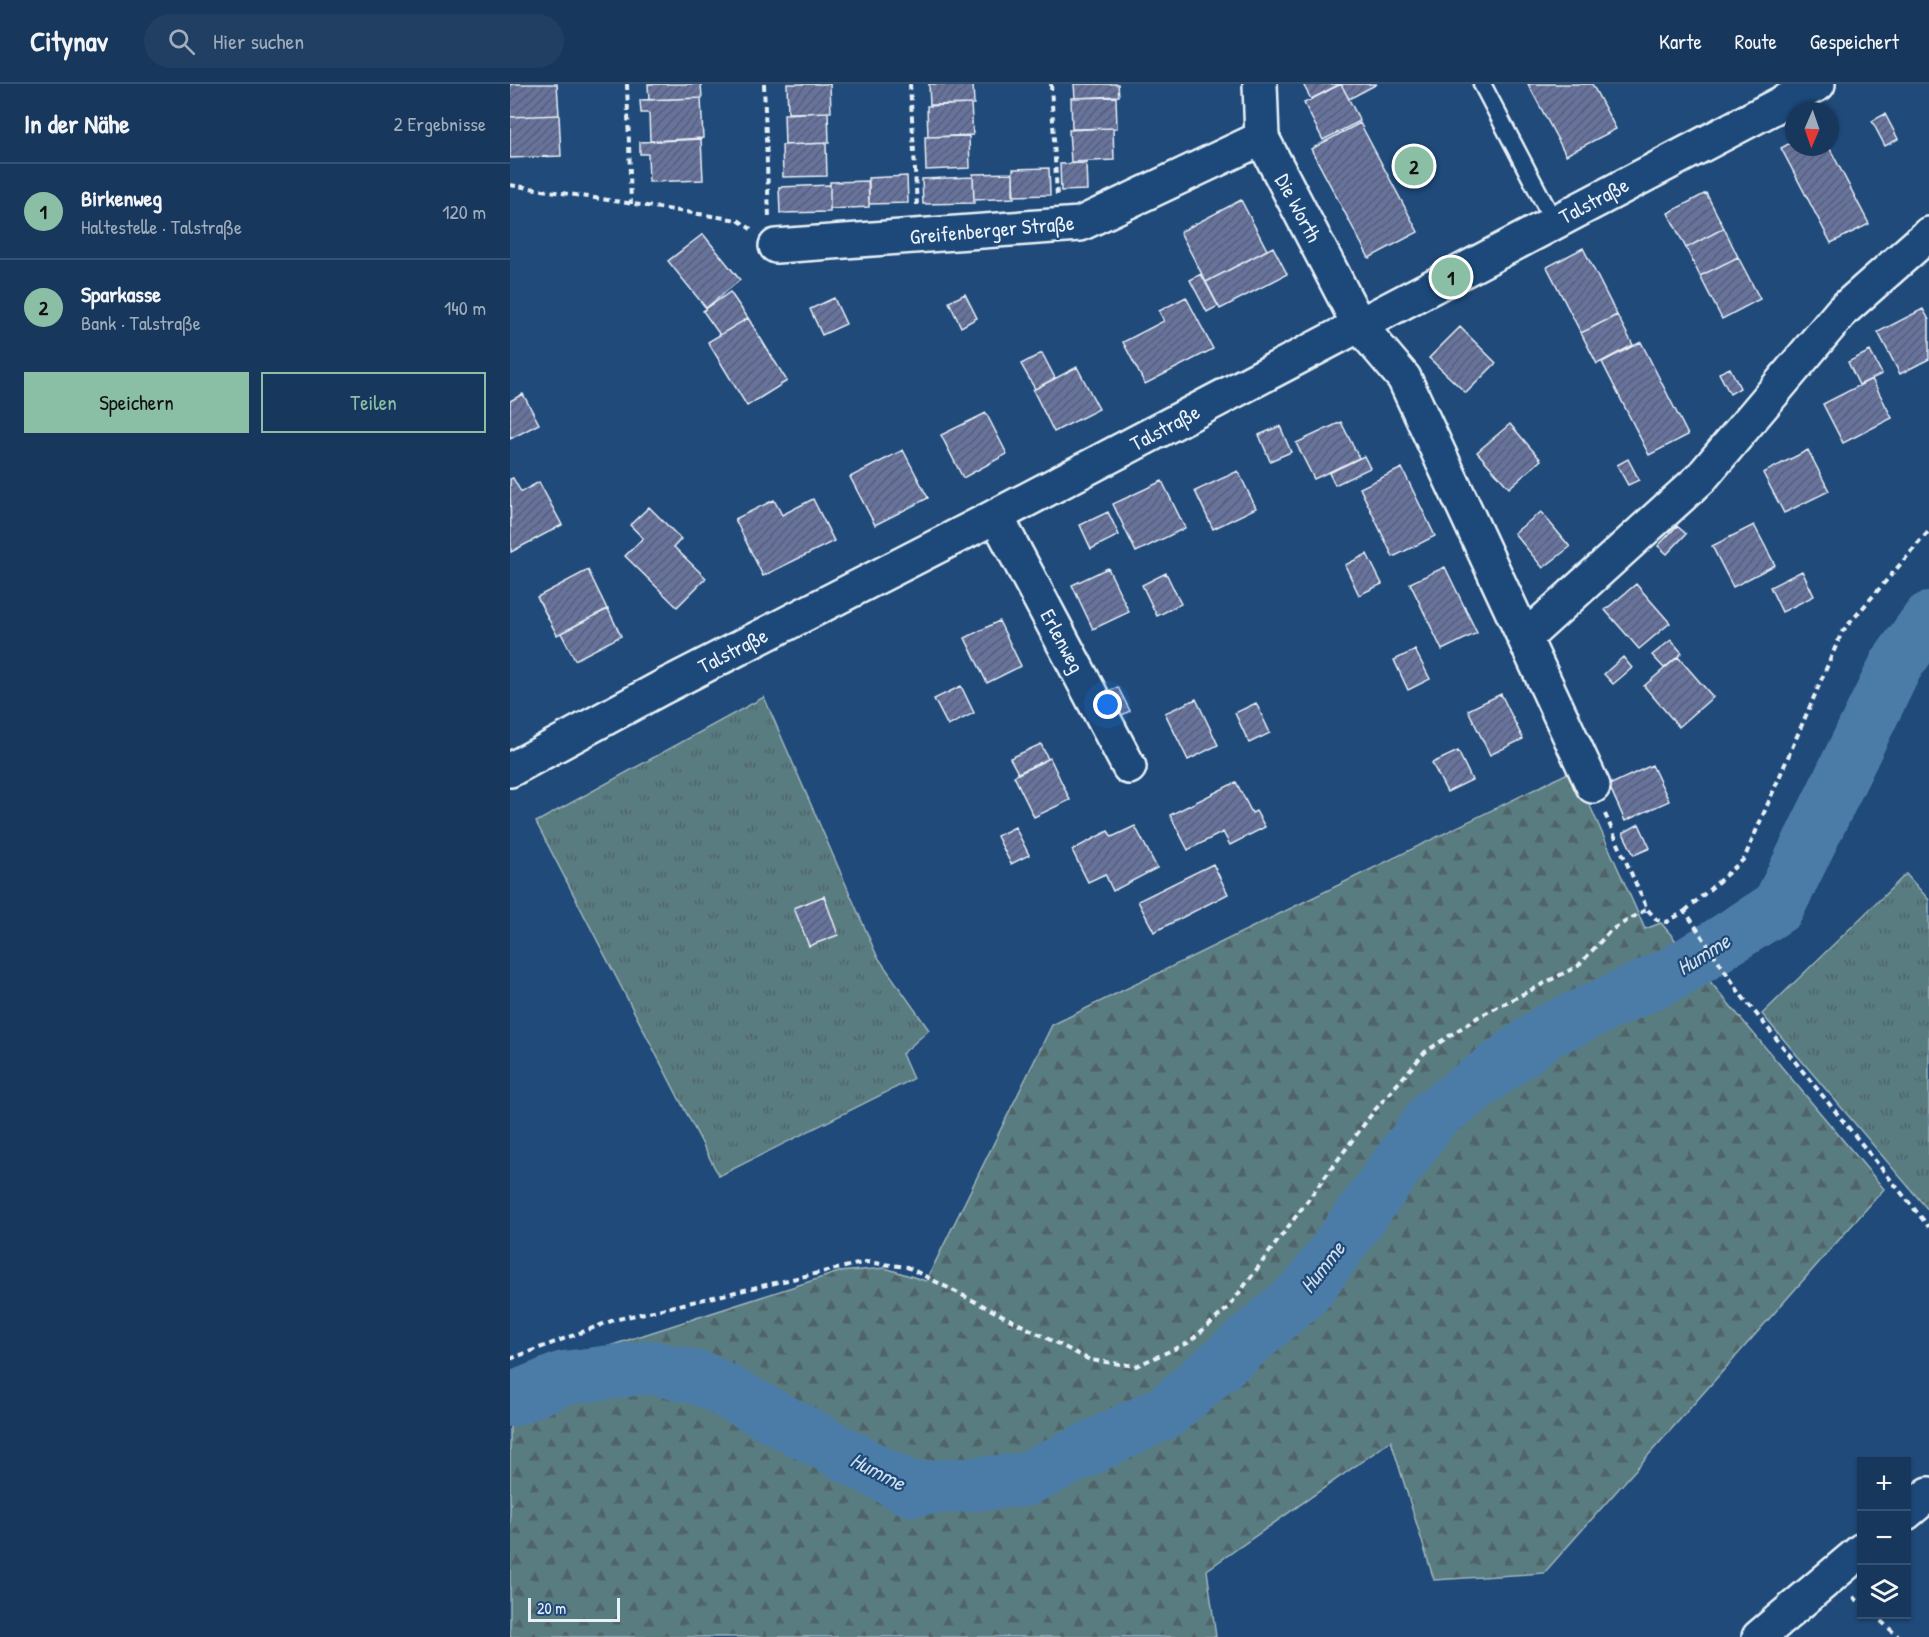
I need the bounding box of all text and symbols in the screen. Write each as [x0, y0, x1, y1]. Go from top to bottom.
search box [144, 14, 564, 68]
text: Citynav [30, 22, 108, 60]
icon: search [165, 25, 198, 58]
text: Hier suchen [213, 26, 304, 56]
text: Karte [1659, 27, 1702, 56]
text: Route [1735, 27, 1777, 56]
text: Gespeichert [1810, 27, 1899, 56]
north arrow [1785, 102, 1839, 156]
text: In der Nähe [24, 106, 130, 141]
text: 2 Ergebnisse [394, 110, 486, 137]
pin: 2 [1394, 144, 1434, 188]
street label: Die Worth [1268, 169, 1329, 247]
street label: Talstraße [1554, 170, 1634, 231]
text: Birkenweg [81, 183, 162, 213]
text: 1 [40, 198, 47, 225]
text: 120 m [442, 198, 486, 225]
street label: Greifenberger Straße [909, 208, 1075, 251]
text: Haltestelle · Talstraße [81, 213, 242, 240]
pin: 1 [1432, 254, 1470, 300]
text: Sparkasse [81, 279, 161, 309]
text: 2 [39, 294, 48, 321]
text: 140 m [444, 294, 486, 321]
text: Bank · Talstraße [81, 309, 201, 336]
button: Speichern [24, 372, 249, 433]
button: Teilen [261, 372, 486, 433]
street label: Talstraße [1125, 397, 1205, 458]
street label: Erlenweg [1034, 604, 1091, 678]
street label: Talstraße [693, 621, 773, 680]
your location [1093, 690, 1122, 719]
water label: Humme [1671, 925, 1736, 982]
water label: Humme [1292, 1234, 1352, 1299]
water label: Humme [845, 1445, 912, 1498]
map controls [1857, 1457, 1911, 1619]
button: + [1857, 1457, 1911, 1511]
button: − [1857, 1511, 1911, 1565]
button: layers [1857, 1565, 1911, 1619]
scale bar [528, 1595, 620, 1622]
text: 20 m [537, 1597, 566, 1619]

